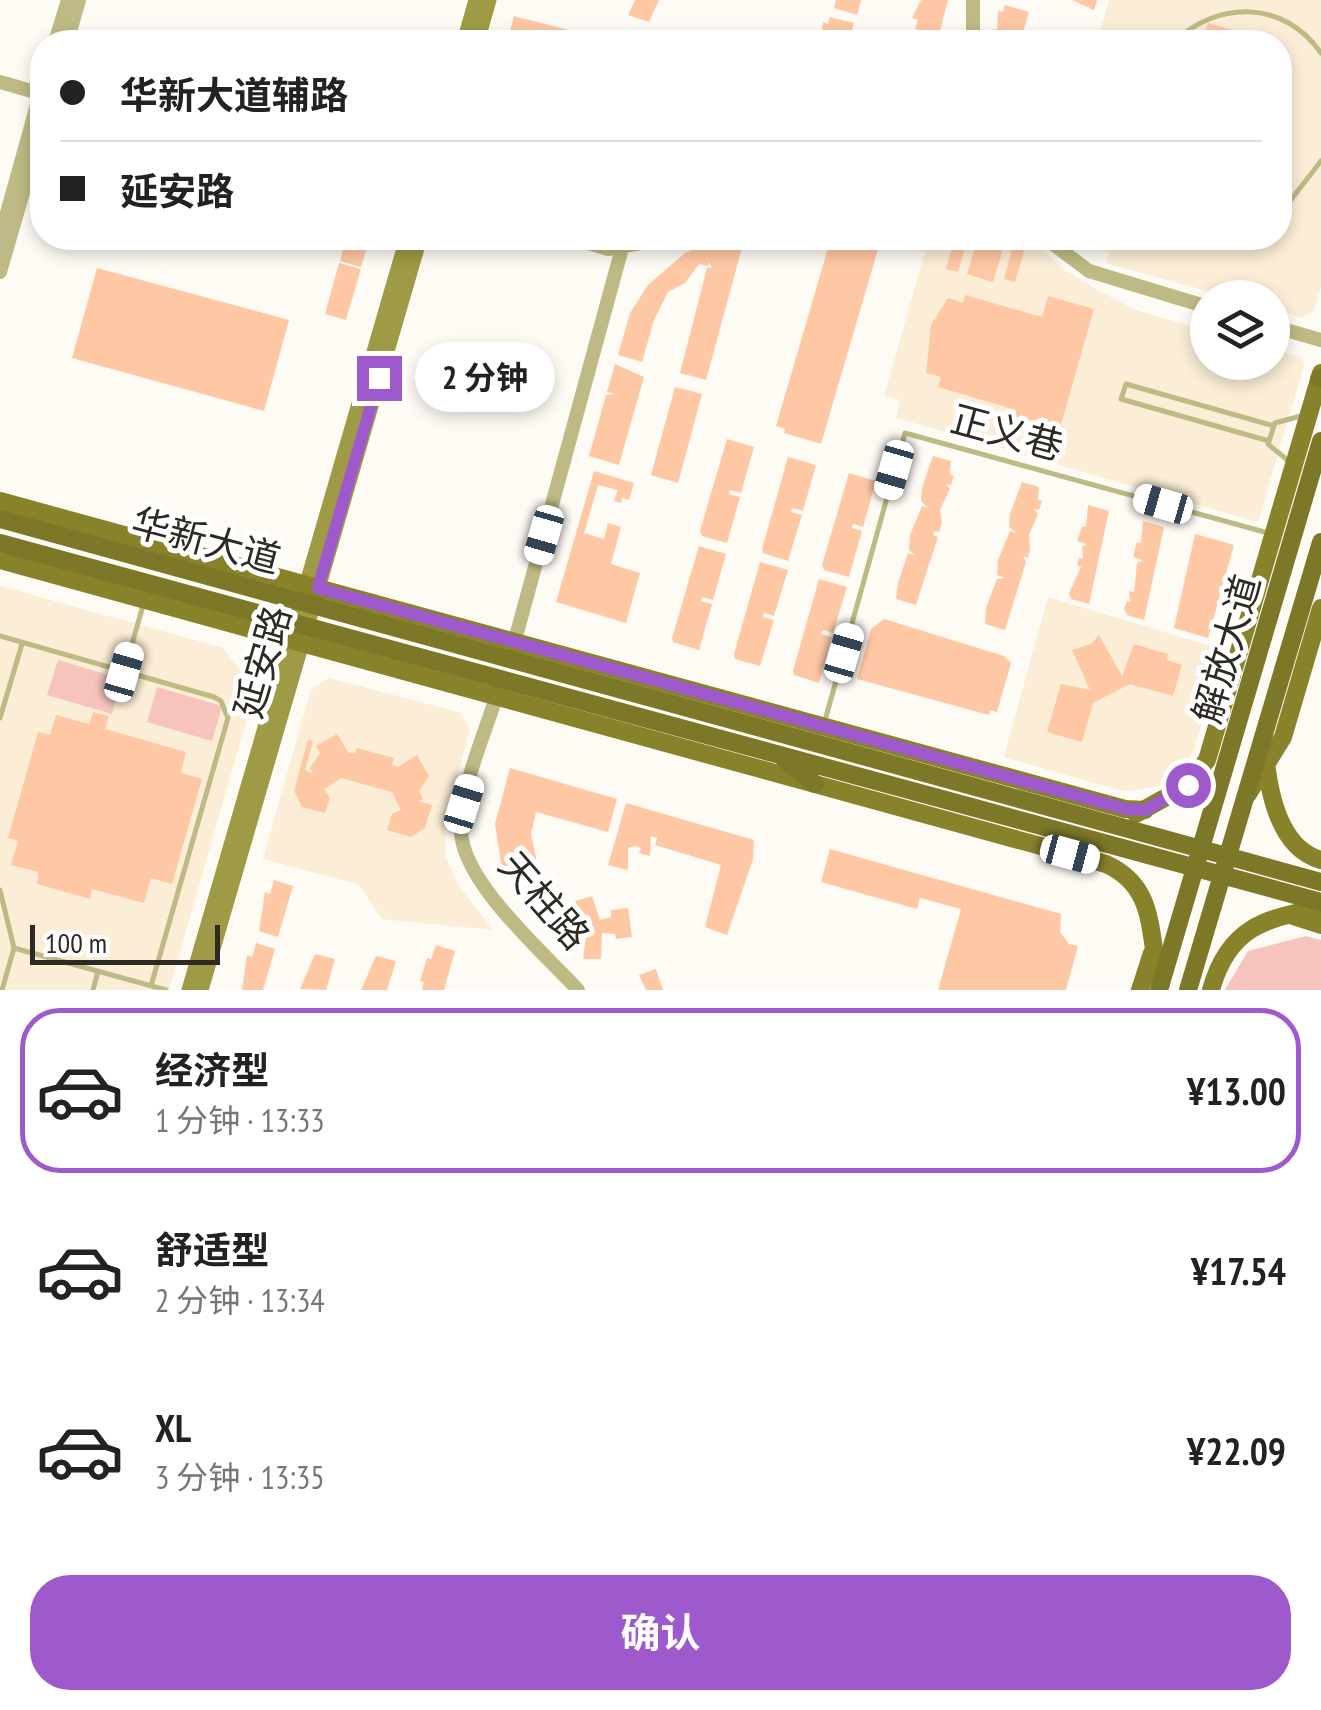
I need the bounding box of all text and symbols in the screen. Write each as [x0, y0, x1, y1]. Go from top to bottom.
text: 华新大道辅路 [120, 70, 348, 119]
text: 延安路 [120, 166, 234, 215]
map controls [1190, 280, 1290, 380]
button: layers [1190, 280, 1290, 380]
callout: 2 分钟 [414, 343, 554, 413]
route end [357, 356, 402, 401]
text: 2 分钟 [442, 356, 528, 398]
street label: 正义巷 [946, 393, 1069, 470]
car [871, 437, 917, 503]
car [1130, 481, 1196, 527]
street label: 华新大道 [127, 496, 286, 583]
car [521, 502, 567, 568]
street label: 解放大道 [1181, 569, 1270, 728]
street label: 延安路 [222, 600, 301, 723]
car [821, 620, 867, 686]
car [101, 639, 147, 705]
route start [1166, 763, 1211, 808]
car [441, 771, 487, 837]
car [1037, 832, 1103, 876]
street label: 天柱路 [489, 841, 601, 959]
scale bar [30, 920, 220, 964]
text: 100 m [45, 924, 107, 961]
text: 经济型 [155, 1045, 269, 1094]
icon: car [35, 1046, 125, 1136]
text: ¥13.00 [1187, 1066, 1286, 1115]
text: 1 分钟 · 13:33 [155, 1099, 325, 1141]
text: 舒适型 [155, 1225, 269, 1274]
icon: car [35, 1226, 125, 1316]
text: ¥17.54 [1191, 1246, 1286, 1295]
text: 2 分钟 · 13:34 [155, 1279, 325, 1321]
text: XL [155, 1403, 191, 1452]
icon: car [35, 1406, 125, 1496]
text: ¥22.09 [1187, 1426, 1286, 1475]
text: 3 分钟 · 13:35 [155, 1456, 325, 1498]
button: 确认 [30, 1575, 1291, 1690]

